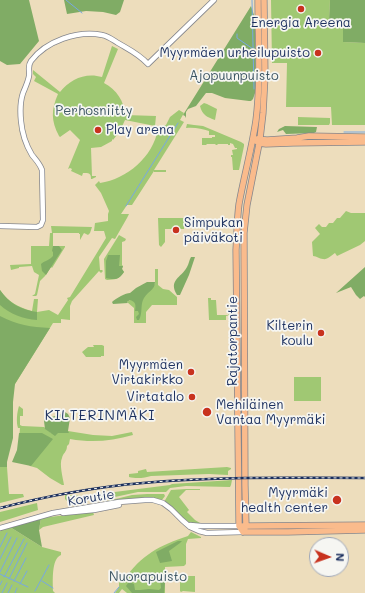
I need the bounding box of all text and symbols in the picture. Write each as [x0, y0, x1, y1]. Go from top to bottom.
marker: Energia Areena [296, 4, 306, 14]
place label: Energia Areena [251, 15, 351, 31]
place label: Myyrmäen urheilupuisto [159, 45, 310, 61]
marker: Myyrmäen urheilupuisto [313, 48, 323, 58]
park label: Ajopuunpuisto [189, 68, 279, 84]
park label: Perhosniitty [55, 103, 133, 119]
place label: Play arena [106, 122, 174, 138]
marker: Play arena [93, 125, 103, 135]
place label: Simpukan päiväkoti [184, 215, 243, 246]
marker: Simpukan päiväkoti [171, 225, 181, 235]
street label: Rajatorpantie [225, 296, 241, 386]
place label: Kilterin koulu [266, 318, 313, 349]
marker: Kilterin koulu [316, 328, 326, 338]
place label: Myyrmäen Virtakirkko [111, 357, 183, 388]
marker: Myyrmäen Virtakirkko [186, 367, 196, 377]
place label: Virtatalo [127, 389, 184, 405]
marker: Virtatalo [187, 392, 197, 402]
place label: Mehiläinen Vantaa Myyrmäki [216, 397, 326, 428]
marker: Mehiläinen Vantaa Myyrmäki [201, 406, 213, 418]
district label: KILTERINMÄKI [45, 408, 155, 424]
place label: Myyrmäki health center [241, 485, 328, 516]
street label: Korutie [67, 487, 115, 509]
marker: Myyrmäki health center [331, 494, 343, 506]
north arrow [309, 537, 349, 577]
text: N [333, 553, 348, 562]
park label: Nuorapuisto [109, 569, 187, 585]

